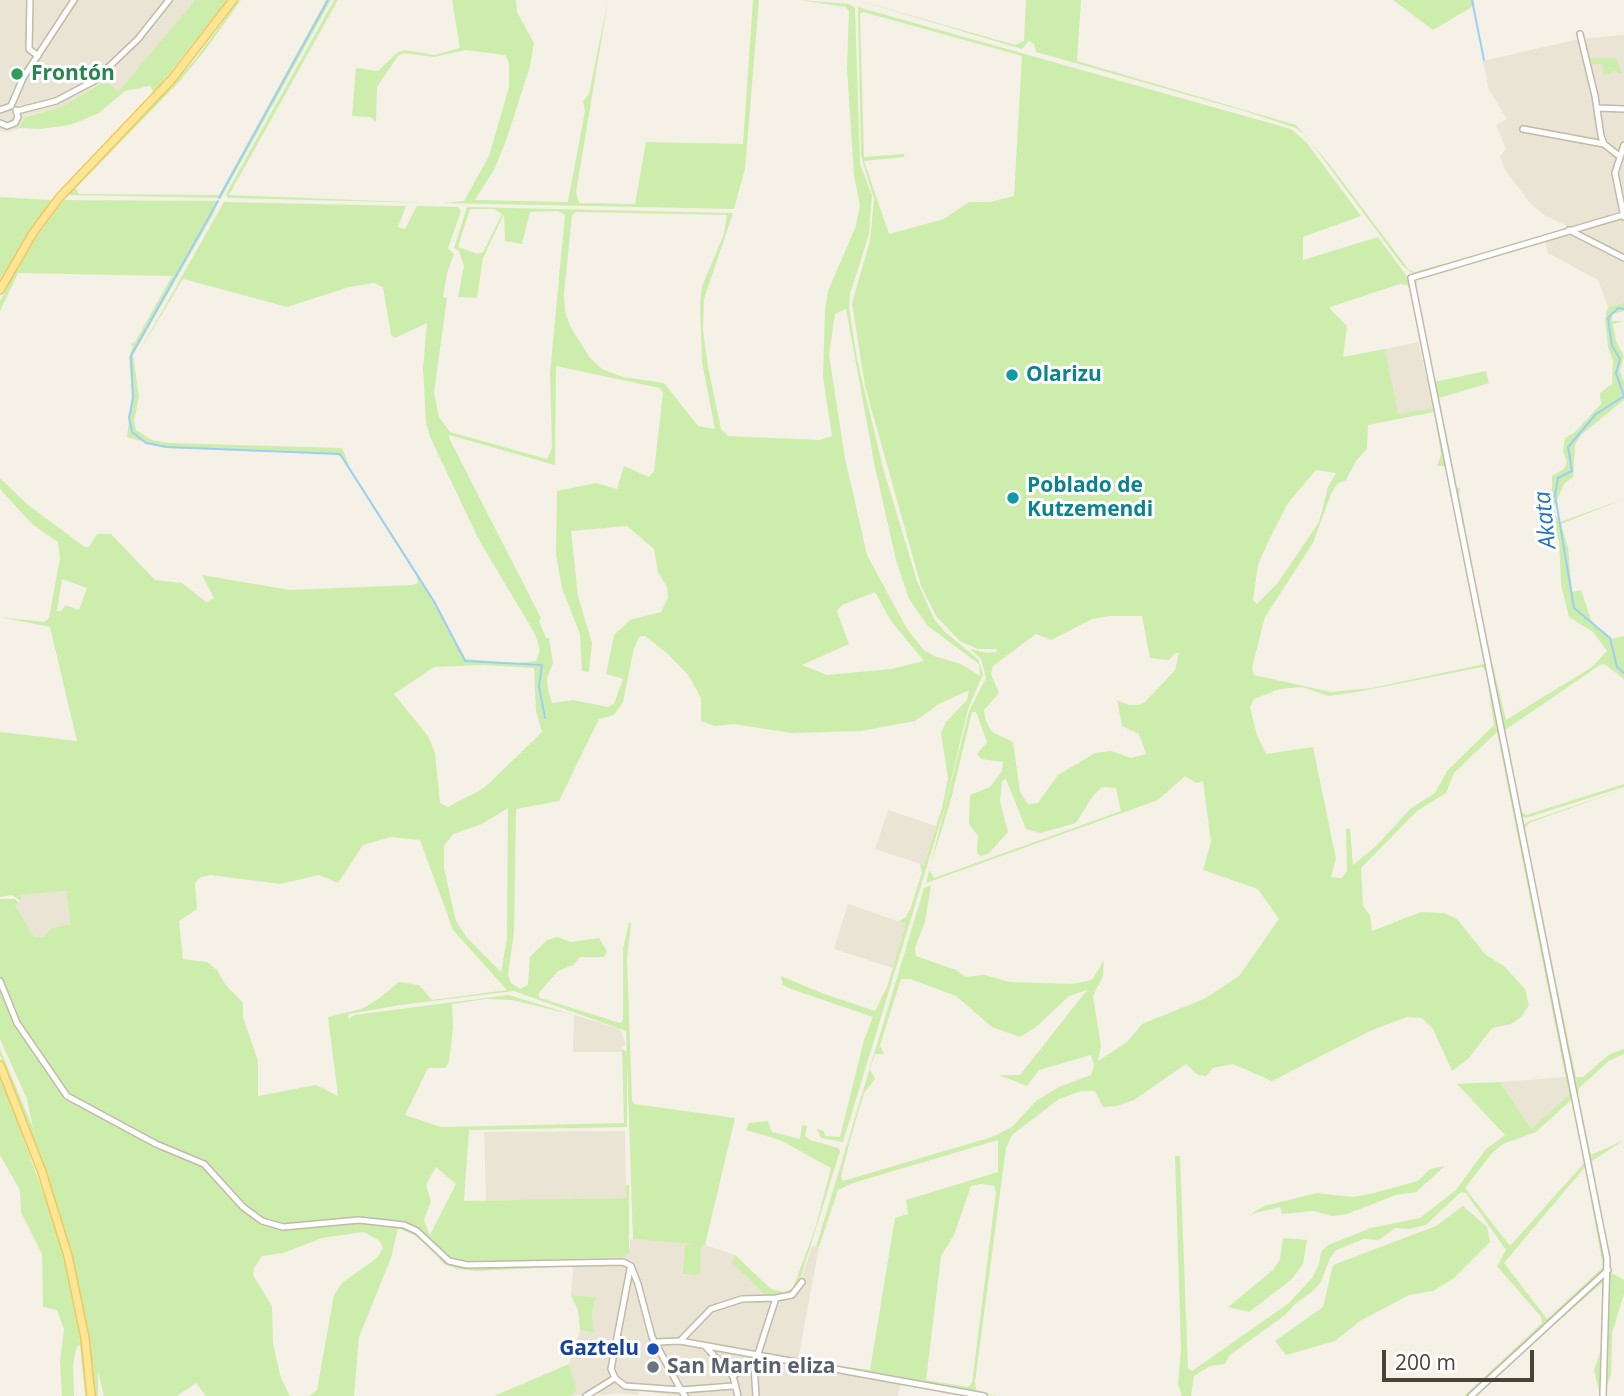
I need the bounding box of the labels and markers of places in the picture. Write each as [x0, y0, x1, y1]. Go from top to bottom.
place label: Frontón [31, 61, 115, 87]
marker: Frontón [9, 66, 25, 82]
place label: Olarizu [1026, 362, 1102, 388]
marker: Olarizu [1004, 367, 1020, 383]
place label: Poblado de Kutzemendi [1027, 473, 1153, 523]
marker: Poblado de Kutzemendi [1005, 490, 1021, 506]
place label: Gaztelu [559, 1336, 639, 1362]
marker: Gaztelu [645, 1341, 661, 1357]
place label: San Martin eliza [667, 1354, 835, 1380]
marker: San Martin eliza [645, 1359, 661, 1375]

